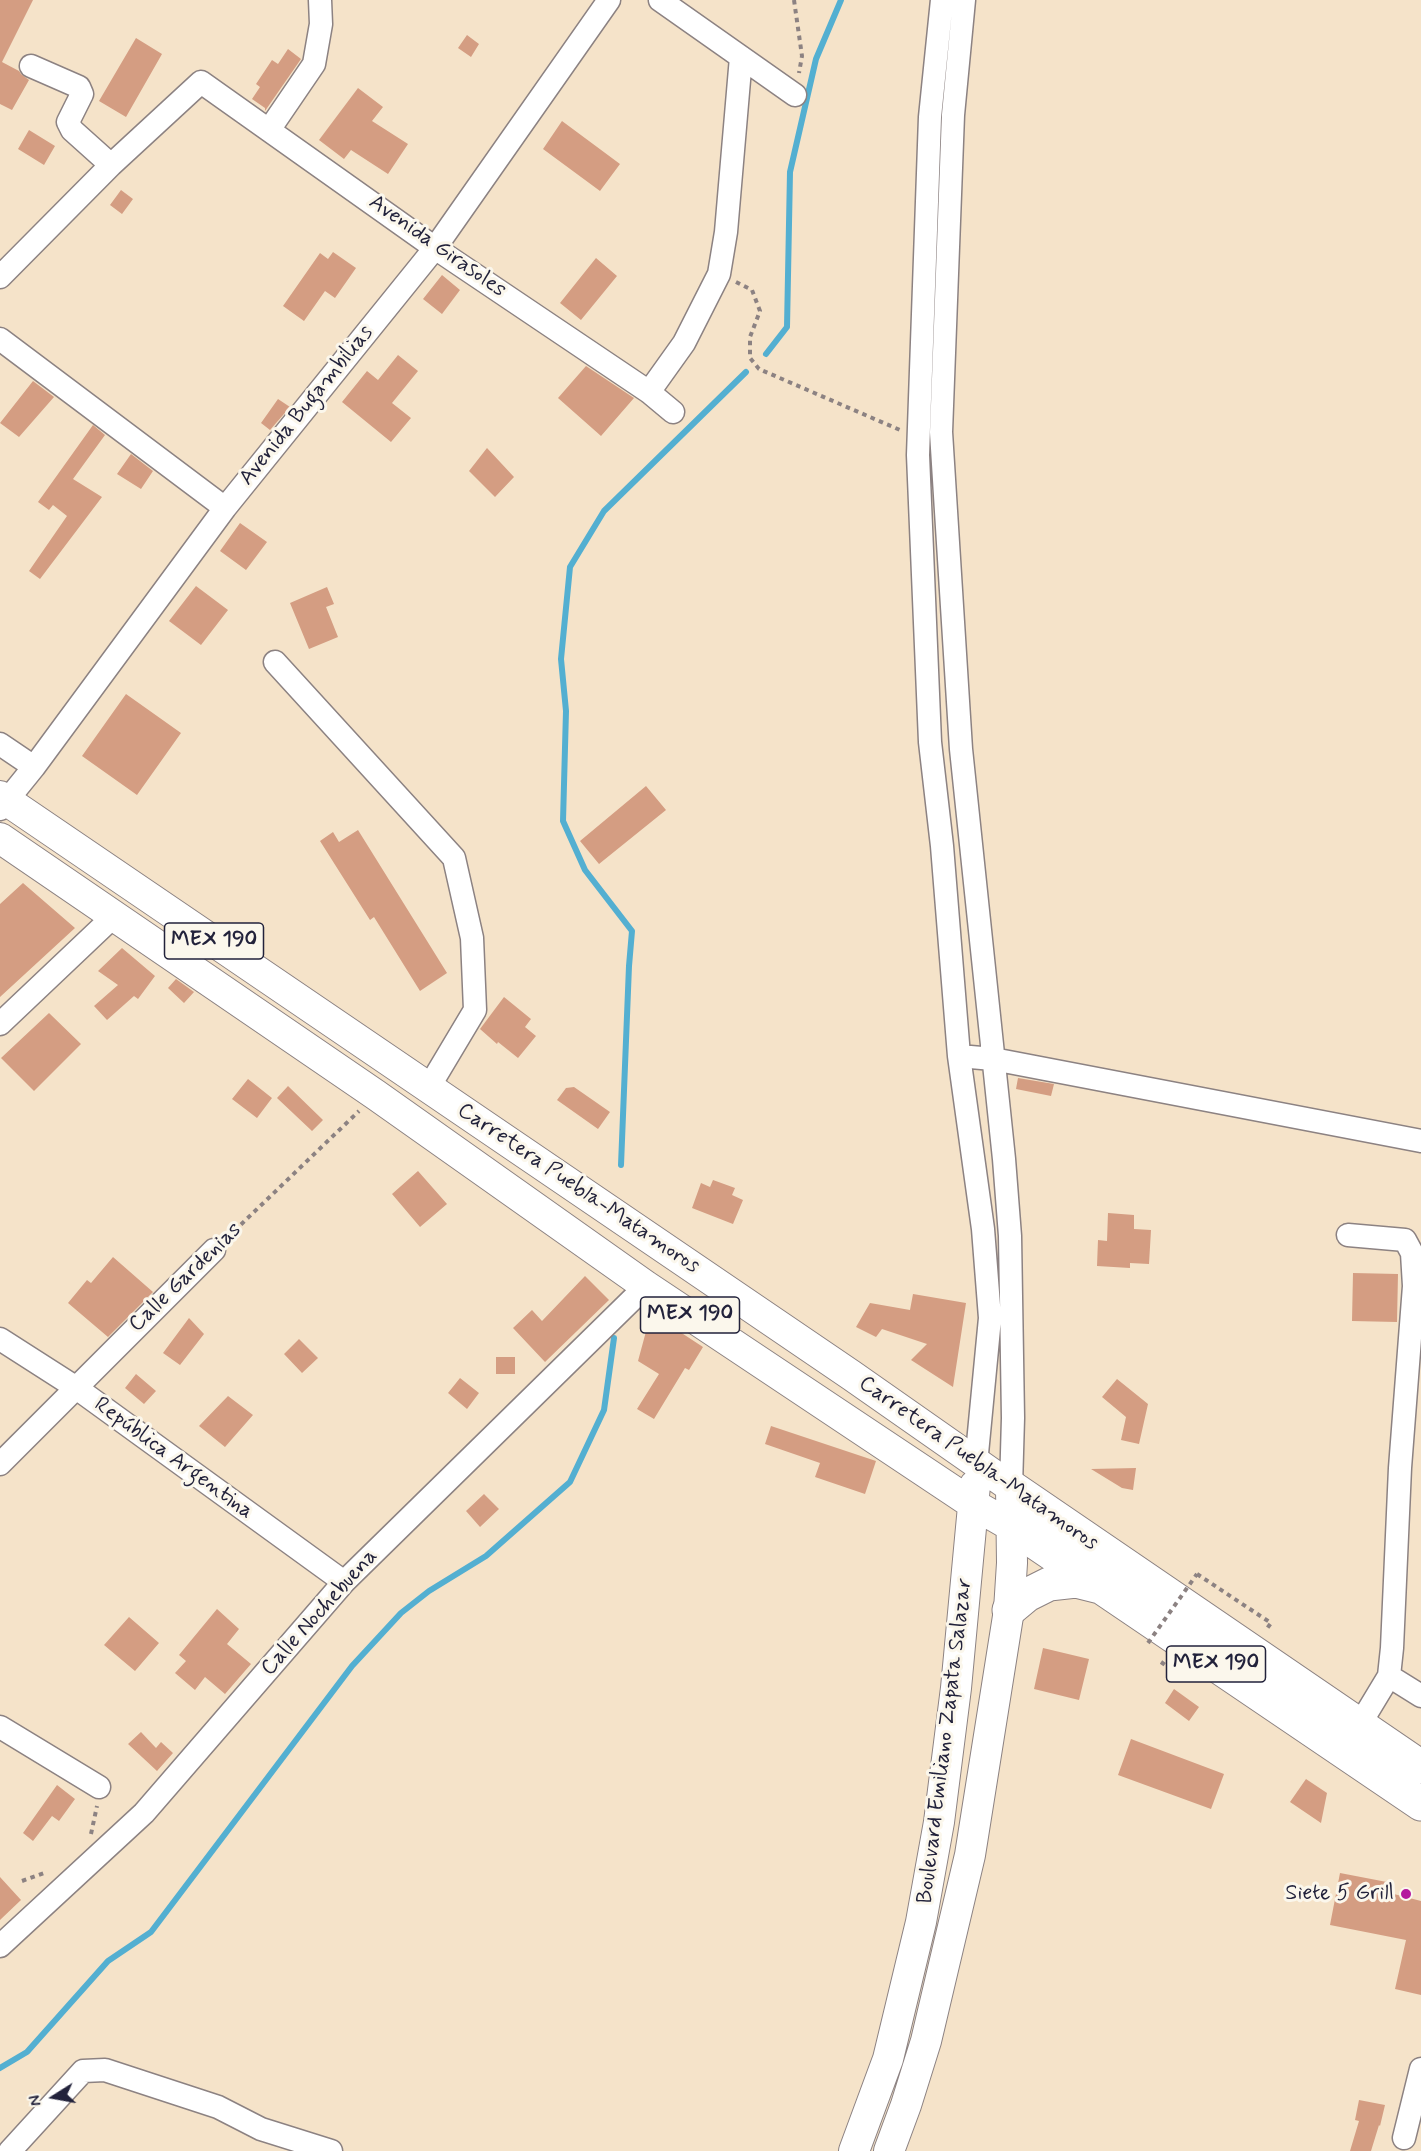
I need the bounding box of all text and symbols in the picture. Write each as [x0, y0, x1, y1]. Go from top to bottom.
street label: Avenida Girasoles [363, 190, 511, 304]
street label: Avenida Bugambilias [234, 321, 380, 491]
road number: MEX 190 [164, 923, 264, 959]
street label: Carretera Puebla-Matamoros [452, 1098, 704, 1280]
street label: Calle Gardenias [124, 1218, 248, 1338]
road number: MEX 190 [640, 1297, 740, 1333]
street label: Carretera Puebla-Matamoros [853, 1371, 1103, 1557]
street label: República Argentina [88, 1392, 258, 1526]
street label: Calle Nochebuena [256, 1544, 384, 1682]
street label: Boulevard Emiliano Zapata Salazar [913, 1577, 979, 1905]
road number: MEX 190 [1166, 1646, 1266, 1682]
place label: Siete 5 Grill [1285, 1881, 1394, 1907]
marker: Siete 5 Grill [1399, 1887, 1413, 1901]
north arrow [24, 2067, 84, 2127]
text: N [25, 2093, 47, 2108]

